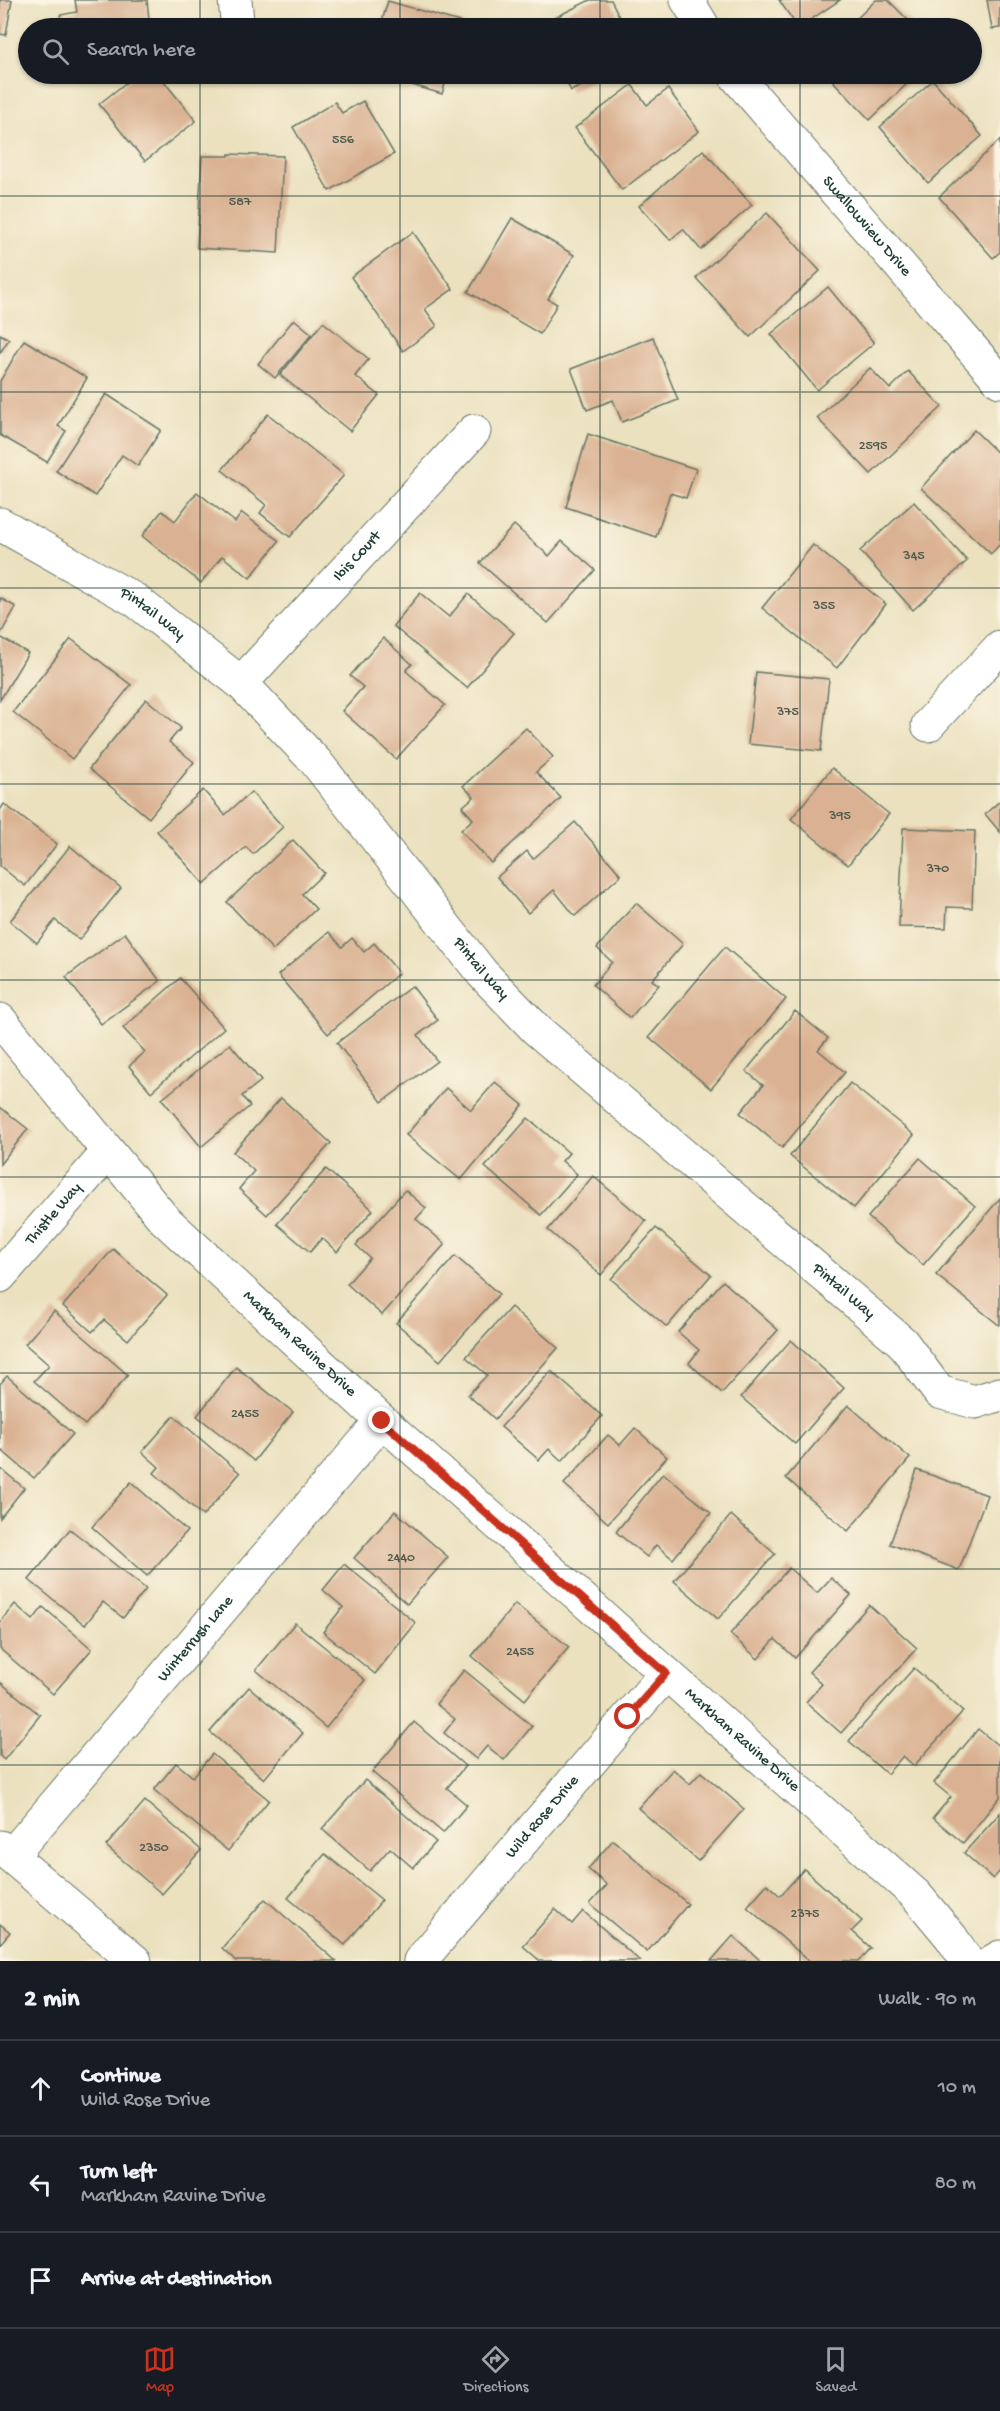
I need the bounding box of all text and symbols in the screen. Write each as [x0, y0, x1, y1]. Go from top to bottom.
search box [18, 18, 982, 84]
icon: search [39, 35, 72, 68]
text: Search here [87, 38, 195, 64]
house number: 556 [332, 132, 355, 149]
street label: Swallowview Drive [818, 173, 915, 281]
house number: 587 [229, 194, 252, 211]
house number: 2595 [859, 438, 887, 455]
street label: Ibis Court [330, 526, 387, 586]
house number: 345 [902, 548, 925, 565]
street label: Pintail Way [115, 583, 188, 645]
house number: 355 [812, 598, 835, 615]
house number: 375 [776, 704, 799, 721]
house number: 395 [828, 808, 851, 825]
house number: 370 [926, 861, 949, 878]
street label: Pintail Way [448, 933, 513, 1004]
street label: Thistle Way [21, 1179, 86, 1250]
street label: Pintail Way [807, 1259, 879, 1324]
street label: Markham Ravine Drive [238, 1287, 360, 1402]
house number: 2455 [231, 1406, 259, 1423]
route end [368, 1407, 394, 1433]
house number: 2440 [387, 1550, 415, 1567]
street label: Winterrush Lane [154, 1592, 238, 1686]
house number: 2455 [506, 1644, 534, 1661]
street label: Markham Ravine Drive [680, 1684, 804, 1797]
route start [614, 1703, 640, 1729]
street label: Wild Rose Drive [502, 1771, 584, 1863]
house number: 2350 [139, 1840, 169, 1857]
house number: 2375 [791, 1906, 819, 1923]
text: 2 min [24, 1985, 79, 2016]
text: Walk · 90 m [879, 1989, 976, 2012]
text: Continue [81, 2064, 161, 2090]
icon: ahead [24, 2072, 57, 2105]
text: 10 m [938, 2077, 976, 2100]
text: Wild Rose Drive [81, 2090, 210, 2113]
text: Turn left [81, 2160, 155, 2186]
icon: left [24, 2168, 57, 2201]
text: 80 m [935, 2173, 976, 2196]
text: Markham Ravine Drive [81, 2186, 266, 2209]
icon: arrive [24, 2264, 57, 2297]
text: Arrive at destination [81, 2267, 271, 2293]
tab: Map [143, 2343, 176, 2398]
tab: Directions [463, 2343, 529, 2398]
tab: Saved [815, 2343, 856, 2398]

